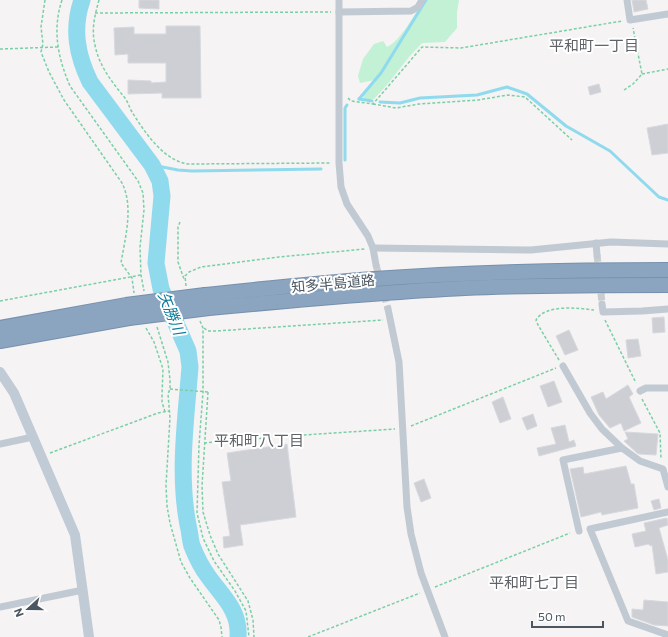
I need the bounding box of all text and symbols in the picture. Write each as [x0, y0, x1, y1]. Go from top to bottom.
district label: 平和町一丁目 [549, 36, 639, 54]
street label: 知多半島道路 [290, 271, 376, 295]
water label: 矢勝川 [155, 289, 190, 339]
district label: 平和町八丁目 [214, 431, 304, 449]
district label: 平和町七丁目 [489, 573, 579, 591]
north arrow [8, 589, 48, 629]
scale bar [532, 603, 603, 629]
text: N [11, 607, 26, 619]
text: 50 m [538, 609, 566, 623]

